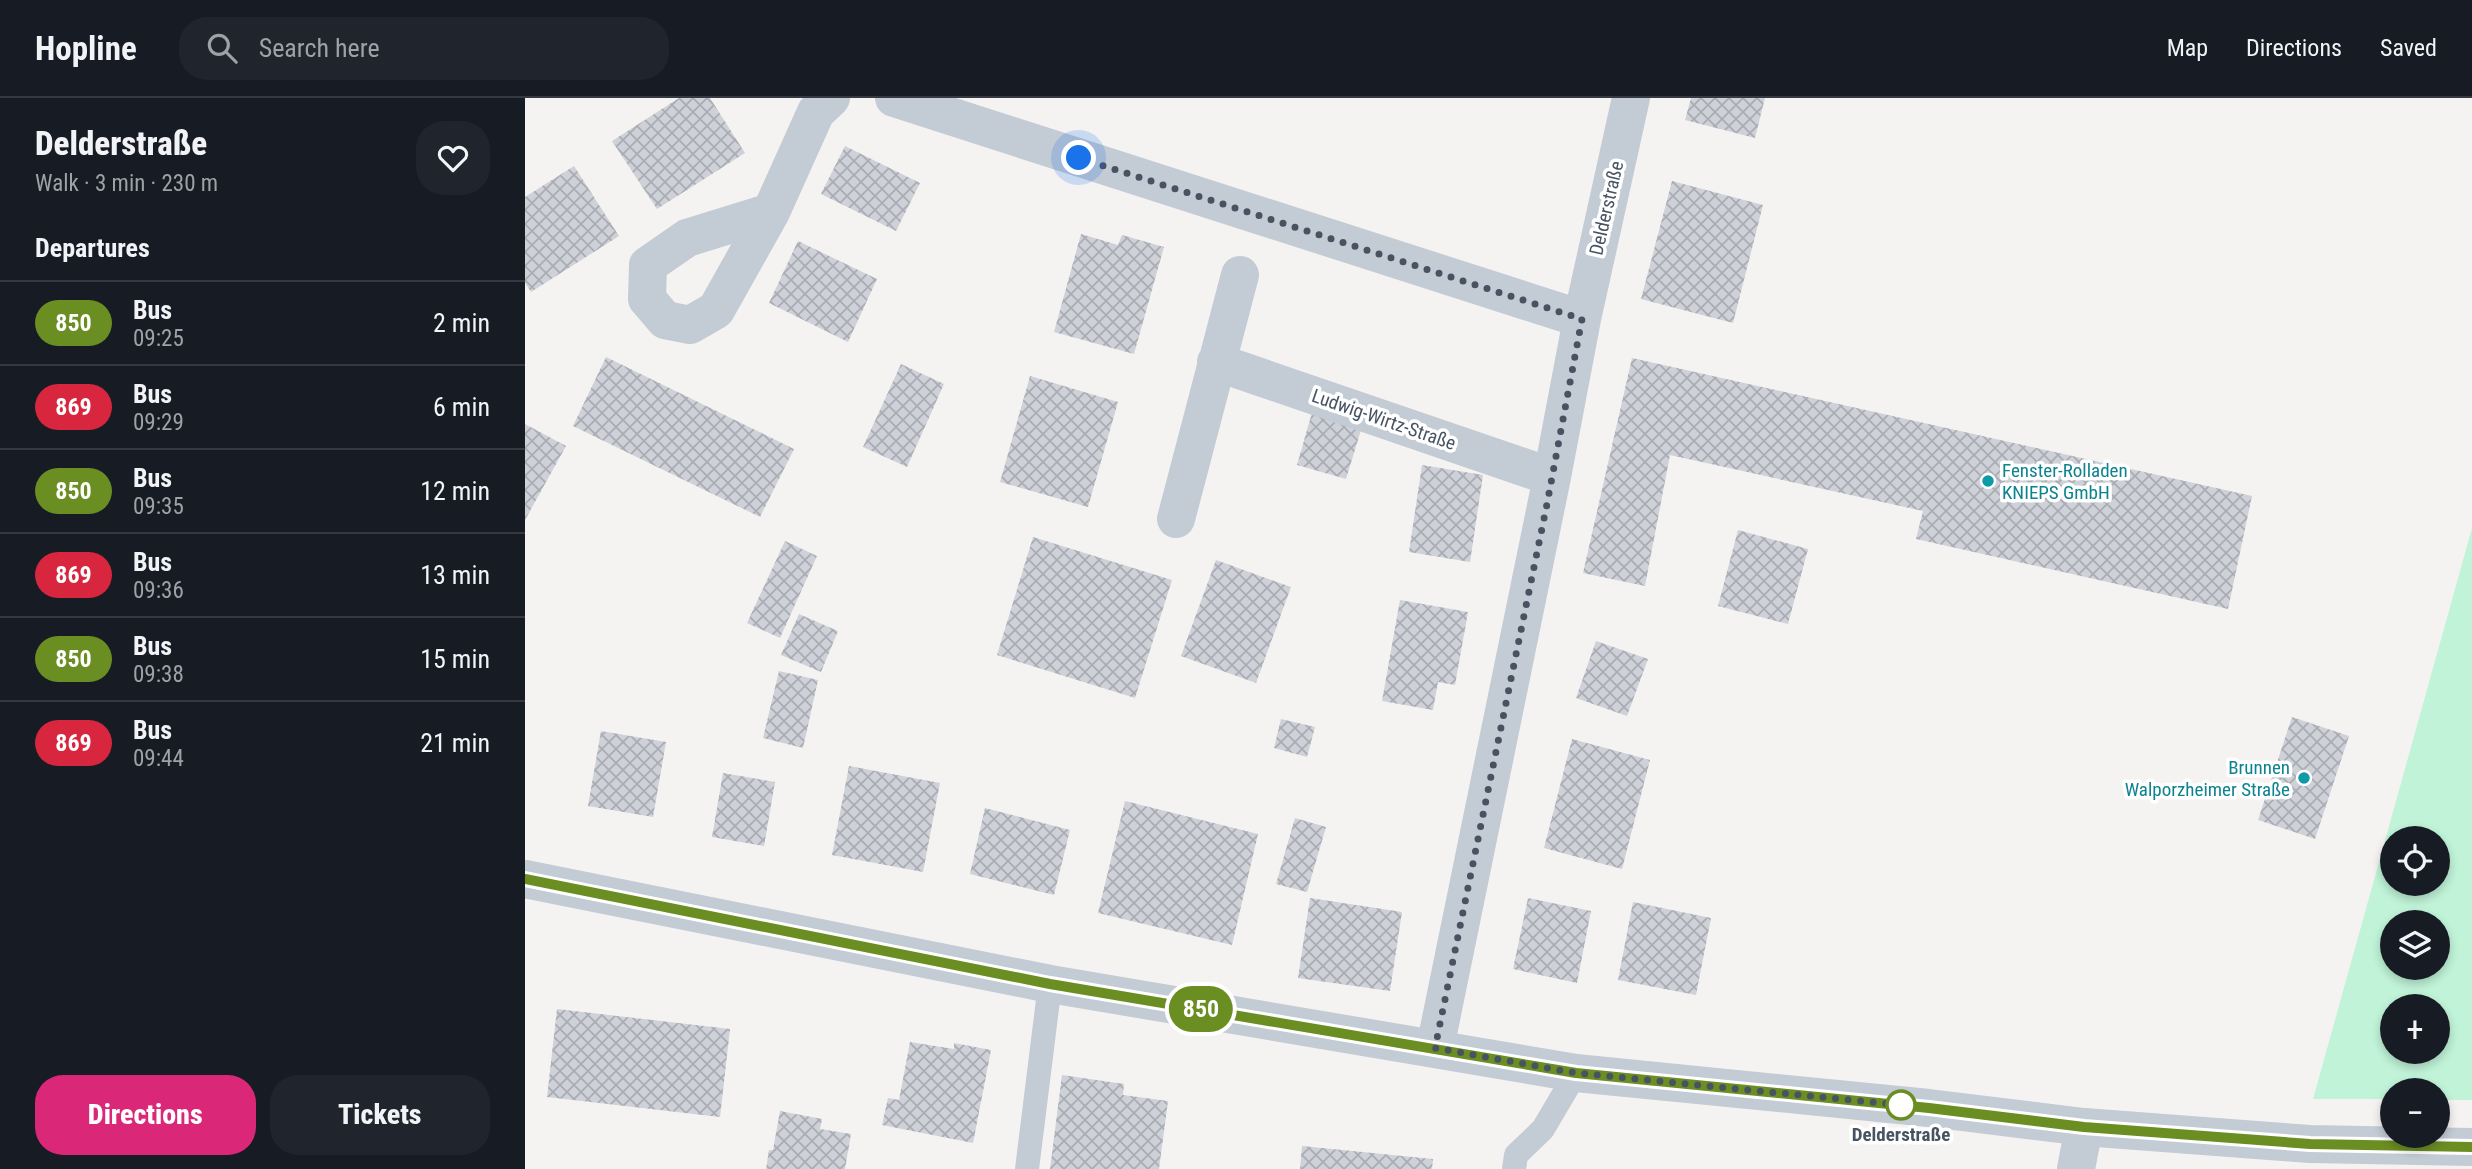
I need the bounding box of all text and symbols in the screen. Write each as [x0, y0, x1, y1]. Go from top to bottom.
search box [179, 17, 669, 80]
text: Hopline [35, 29, 137, 68]
icon: search [203, 29, 241, 67]
text: Search here [259, 33, 380, 63]
text: Map [2167, 34, 2208, 62]
text: Directions [2246, 34, 2342, 62]
text: Saved [2380, 34, 2437, 62]
button: heart [416, 121, 490, 195]
text: Delderstraße [35, 124, 207, 163]
your location [1061, 140, 1096, 175]
street label: Delderstraße [1584, 159, 1628, 257]
text: Walk · 3 min · 230 m [35, 170, 218, 197]
text: Departures [35, 233, 150, 263]
text: Bus [133, 295, 172, 325]
text: 2 min [433, 308, 490, 338]
text: 850 [55, 309, 92, 337]
text: 09:25 [133, 325, 184, 352]
text: Bus [133, 379, 172, 409]
street label: Ludwig-Wirtz-Straße [1309, 384, 1459, 455]
text: 6 min [433, 392, 490, 422]
text: 869 [55, 393, 92, 421]
text: 09:29 [133, 409, 184, 436]
place label: Fenster-Rolladen KNIEPS GmbH [2002, 459, 2128, 504]
text: Bus [133, 463, 172, 493]
marker: Fenster-Rolladen KNIEPS GmbH [1980, 473, 1996, 489]
text: 12 min [420, 476, 490, 506]
text: 850 [55, 477, 92, 505]
text: 09:35 [133, 493, 184, 520]
text: Bus [133, 547, 172, 577]
text: 13 min [420, 560, 490, 590]
text: 869 [55, 561, 92, 589]
text: 09:36 [133, 577, 184, 604]
text: Bus [133, 631, 172, 661]
text: 15 min [420, 644, 490, 674]
text: 850 [55, 645, 92, 673]
text: 09:38 [133, 661, 184, 688]
text: Bus [133, 715, 172, 745]
text: 21 min [420, 728, 490, 758]
text: 869 [55, 729, 92, 757]
text: 09:44 [133, 745, 184, 772]
place label: Brunnen Walporzheimer Straße [2125, 756, 2290, 801]
marker: Brunnen Walporzheimer Straße [2296, 770, 2312, 786]
map controls [2380, 826, 2450, 1148]
button: locate [2380, 826, 2450, 896]
button: layers [2380, 910, 2450, 980]
line badge: 850 [1161, 986, 1241, 1032]
button: + [2380, 994, 2450, 1064]
text: 850 [1183, 995, 1219, 1023]
button: Directions [35, 1075, 256, 1155]
button: Tickets [270, 1075, 490, 1155]
button: − [2380, 1078, 2450, 1148]
marker: Delderstraße [1886, 1090, 1916, 1120]
place label: Delderstraße [1852, 1123, 1950, 1146]

